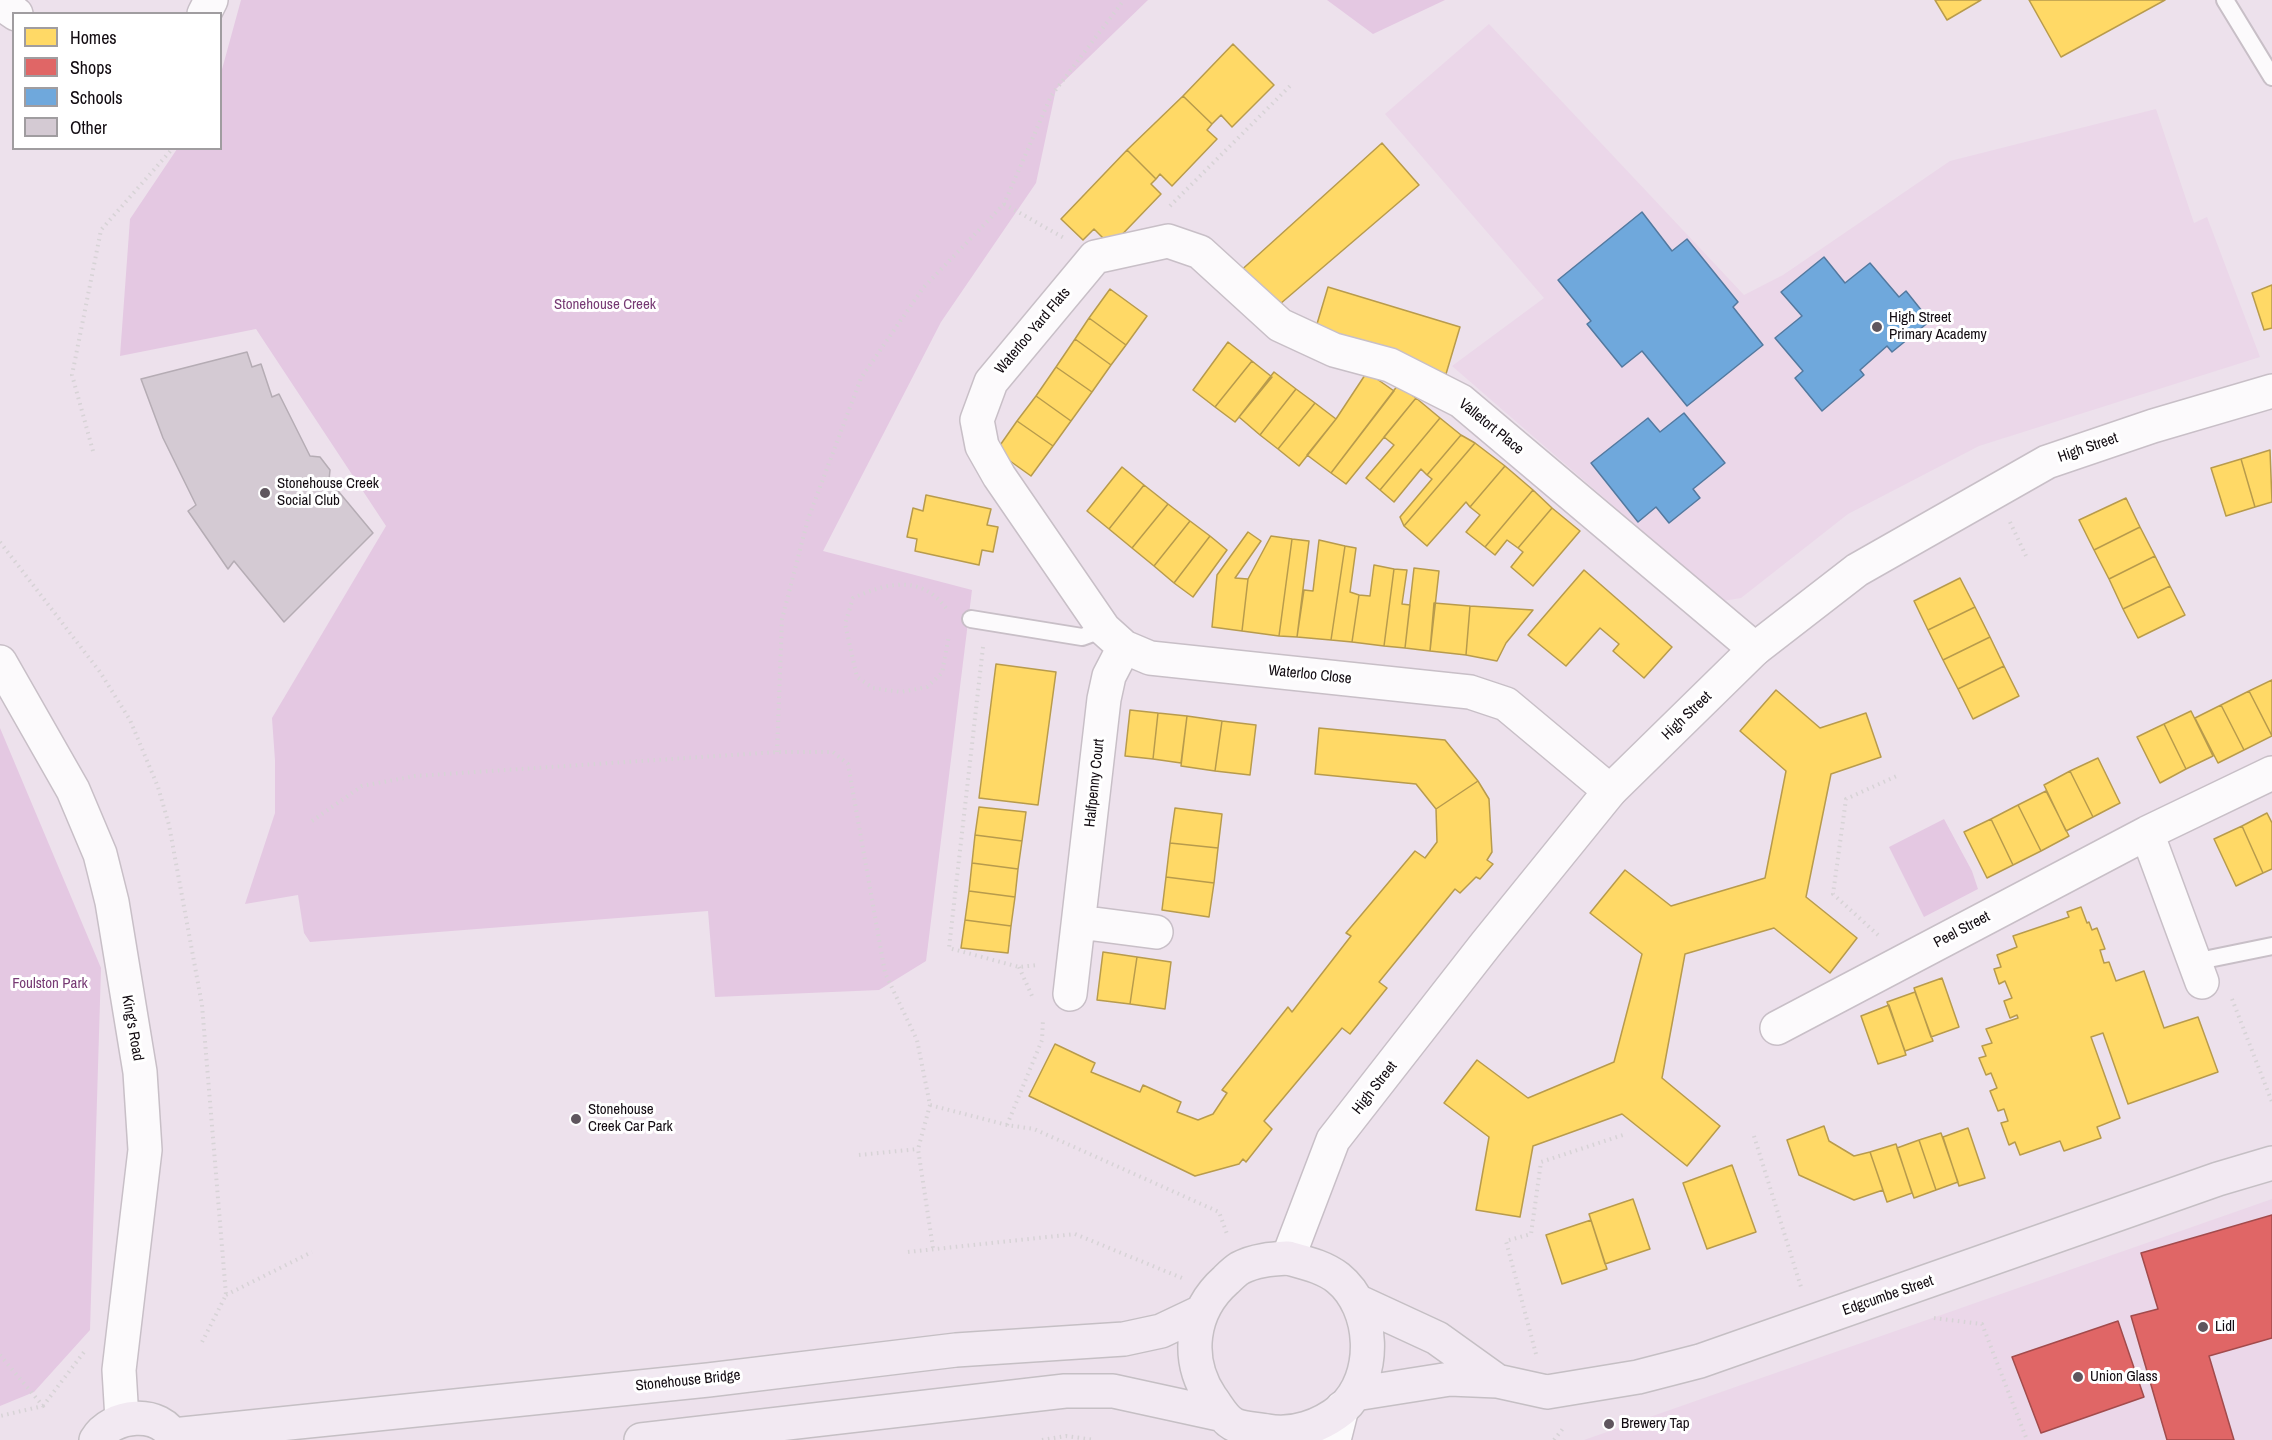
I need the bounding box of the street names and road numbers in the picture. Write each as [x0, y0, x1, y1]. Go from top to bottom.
street label: Waterloo Yard Flats [992, 284, 1074, 378]
street label: Valletort Place [1455, 395, 1527, 459]
street label: High Street [2056, 429, 2120, 467]
street label: Waterloo Close [1267, 662, 1353, 688]
street label: High Street [1658, 688, 1716, 744]
street label: Halfpenny Court [1081, 738, 1109, 828]
street label: Peel Street [1931, 908, 1993, 952]
street label: King's Road [117, 994, 147, 1062]
street label: High Street [1349, 1058, 1401, 1118]
street label: Edgcumbe Street [1840, 1272, 1936, 1320]
street label: Stonehouse Bridge [635, 1367, 741, 1395]

